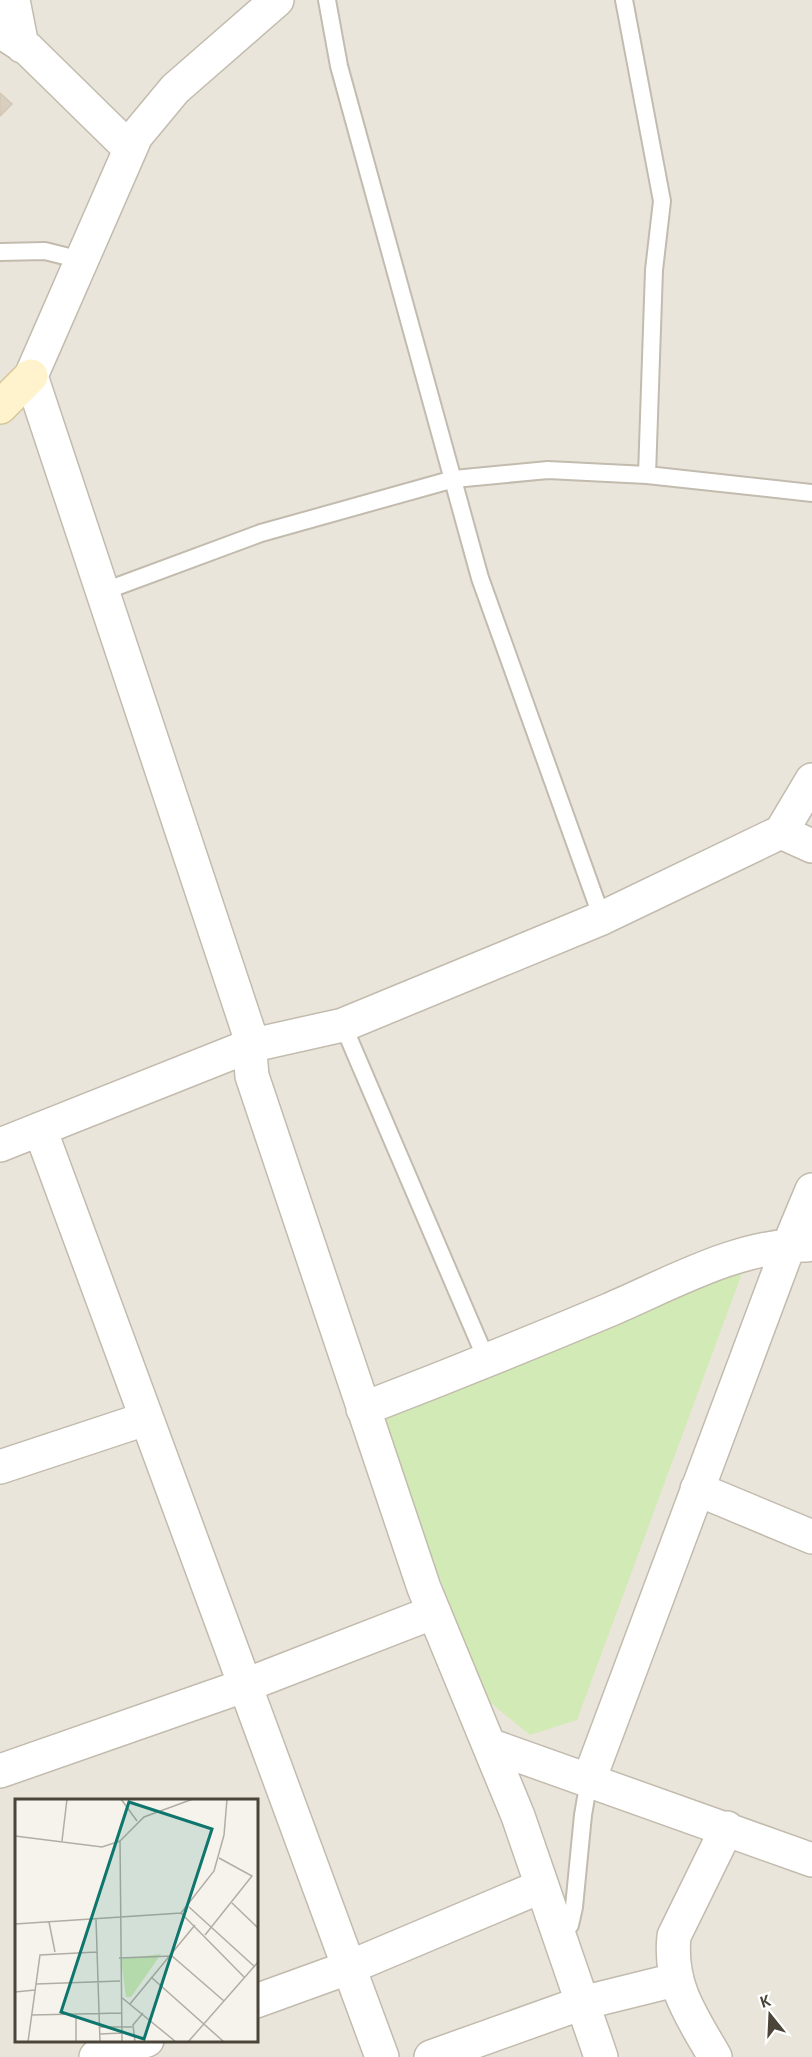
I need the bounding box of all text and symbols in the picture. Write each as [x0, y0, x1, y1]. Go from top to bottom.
inset map [15, 1799, 258, 2042]
north arrow [740, 1985, 800, 2045]
text: K [758, 1990, 773, 2012]

